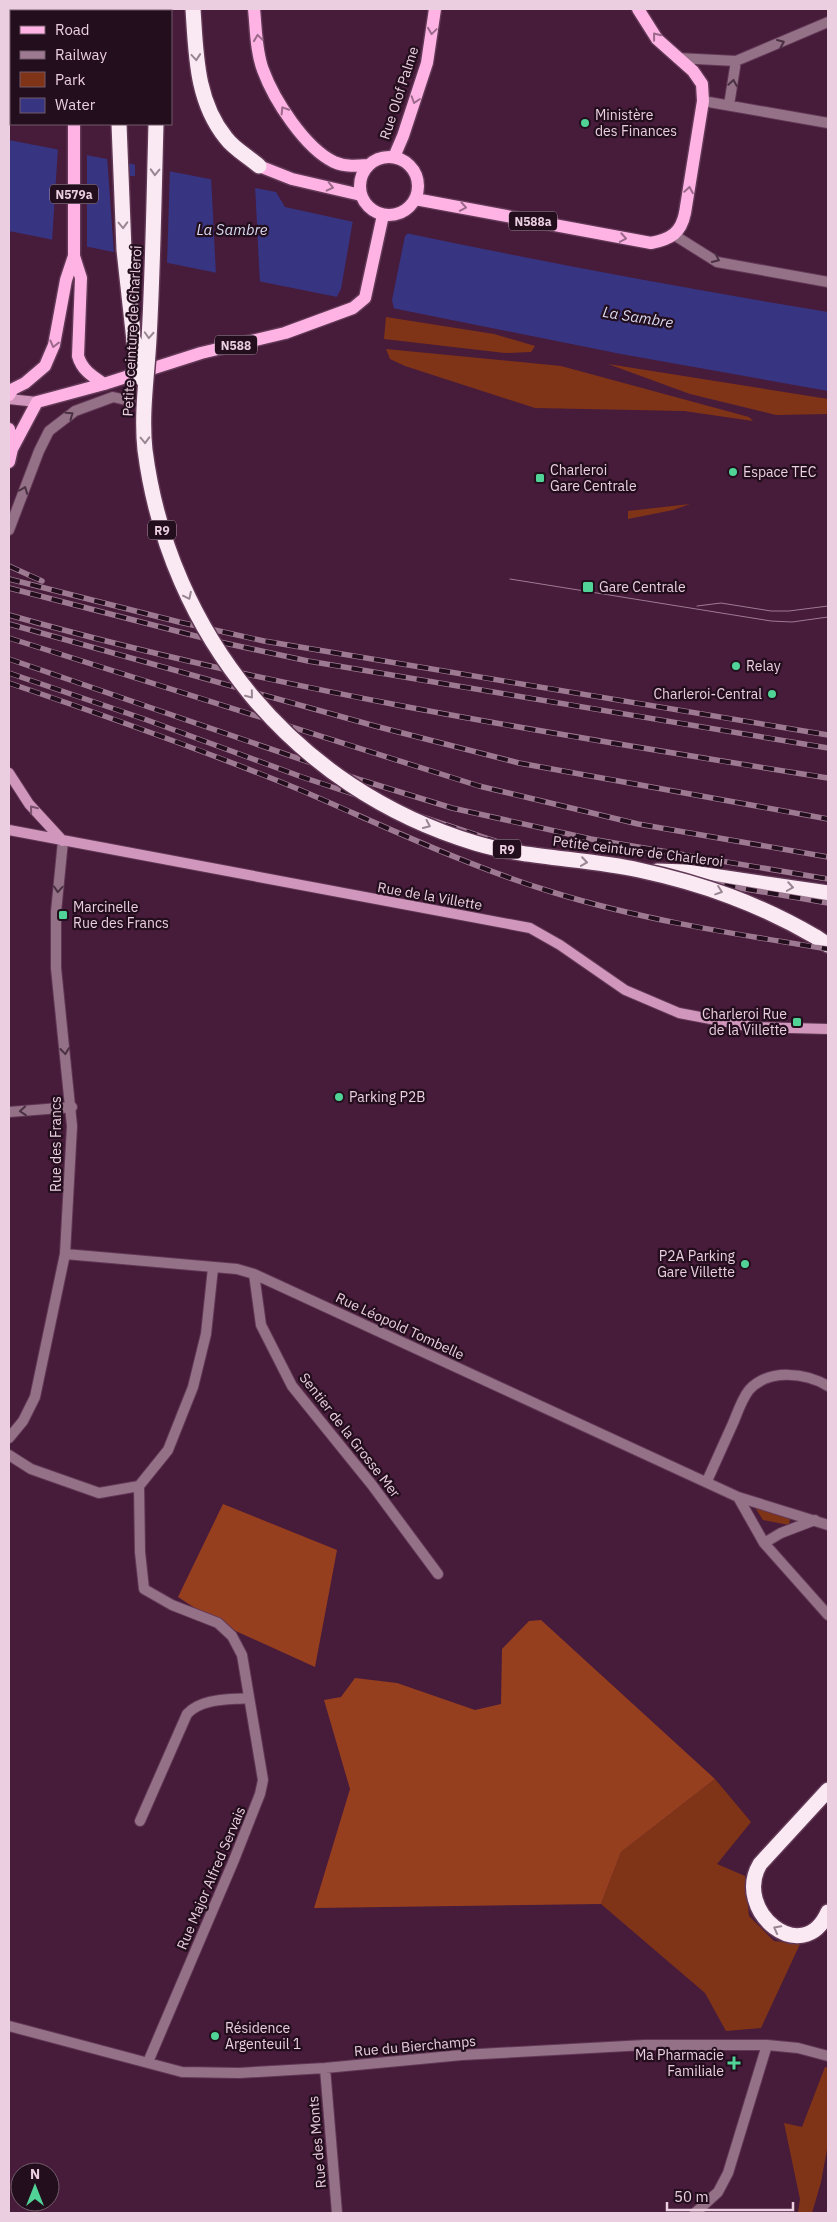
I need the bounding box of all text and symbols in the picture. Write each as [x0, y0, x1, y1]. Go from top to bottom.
legend [10, 10, 172, 125]
text: Road [55, 20, 90, 39]
one-way arrow [427, 27, 438, 35]
one-way arrow [654, 33, 662, 42]
one-way arrow [253, 34, 264, 42]
one-way arrow [776, 38, 785, 49]
street label: Rue Olof Palme [375, 44, 423, 142]
text: Railway [55, 45, 108, 64]
one-way arrow [190, 54, 201, 62]
text: Park [55, 70, 85, 89]
one-way arrow [727, 79, 737, 87]
text: Water [55, 95, 96, 114]
one-way arrow [411, 95, 421, 103]
one-way arrow [280, 106, 290, 115]
place label: Ministère des Finances [595, 106, 677, 140]
marker: Ministère des Finances [579, 117, 591, 129]
one-way arrow [149, 169, 160, 177]
one-way arrow [326, 181, 335, 192]
road number: N579a [50, 184, 98, 203]
one-way arrow [684, 186, 694, 194]
one-way arrow [459, 201, 468, 212]
road number: N588a [509, 212, 557, 230]
water label: La Sambre [196, 220, 268, 239]
one-way arrow [118, 222, 128, 229]
one-way arrow [618, 233, 627, 243]
street label: Petite ceinture de Charleroi [119, 245, 145, 417]
one-way arrow [710, 253, 719, 263]
water label: La Sambre [601, 302, 675, 332]
one-way arrow [144, 332, 154, 339]
road number: N588 [215, 336, 257, 354]
one-way arrow [49, 339, 60, 348]
one-way arrow [64, 412, 74, 421]
one-way arrow [139, 436, 150, 444]
place label: Charleroi Gare Centrale [550, 461, 637, 495]
place label: Espace TEC [743, 463, 817, 481]
marker: Espace TEC [727, 466, 739, 478]
marker: Charleroi Gare Centrale [534, 472, 546, 484]
one-way arrow [18, 486, 28, 495]
road number: R9 [148, 520, 176, 540]
place label: Gare Centrale [599, 578, 686, 596]
marker: Gare Centrale [581, 580, 595, 594]
one-way arrow [181, 591, 192, 600]
place label: Relay [746, 657, 781, 675]
marker: Relay [730, 660, 742, 672]
place label: Charleroi-Central [653, 685, 762, 703]
marker: Charleroi-Central [766, 688, 778, 700]
one-way arrow [245, 689, 253, 698]
one-way arrow [30, 805, 39, 814]
one-way arrow [422, 819, 431, 829]
street label: Petite ceinture de Charleroi [552, 832, 724, 870]
road number: R9 [493, 840, 521, 859]
one-way arrow [581, 856, 589, 867]
street label: Rue de la Villette [376, 878, 484, 914]
one-way arrow [787, 881, 795, 892]
one-way arrow [52, 885, 63, 893]
one-way arrow [714, 885, 722, 895]
place label: Marcinelle Rue des Francs [73, 898, 169, 932]
marker: Marcinelle Rue des Francs [57, 909, 69, 921]
place label: Charleroi Rue de la Villette [702, 1005, 787, 1039]
marker: Charleroi Rue de la Villette [791, 1016, 803, 1028]
one-way arrow [59, 1047, 70, 1055]
place label: Parking P2B [349, 1088, 426, 1106]
marker: Parking P2B [333, 1091, 345, 1103]
street label: Rue des Francs [47, 1096, 65, 1192]
one-way arrow [18, 1105, 26, 1116]
place label: P2A Parking Gare Villette [657, 1247, 736, 1281]
marker: P2A Parking Gare Villette [739, 1258, 751, 1270]
street label: Rue Léopold Tombelle [333, 1288, 467, 1364]
street label: Sentier de la Grosse Mer [296, 1369, 404, 1501]
street label: Rue Major Alfred Servais [173, 1804, 249, 1952]
one-way arrow [774, 1925, 783, 1935]
place label: Résidence Argenteuil 1 [225, 2019, 301, 2053]
marker: Résidence Argenteuil 1 [209, 2030, 221, 2042]
street label: Rue du Bierchamps [353, 2032, 477, 2060]
place label: Ma Pharmacie Familiale [635, 2046, 724, 2080]
marker: Ma Pharmacie Familiale [728, 2057, 740, 2069]
street label: Rue des Monts [304, 2095, 330, 2189]
north arrow [10, 2162, 60, 2212]
text: N [30, 2165, 40, 2183]
scale bar [667, 2180, 793, 2212]
text: 50 m [674, 2187, 709, 2206]

